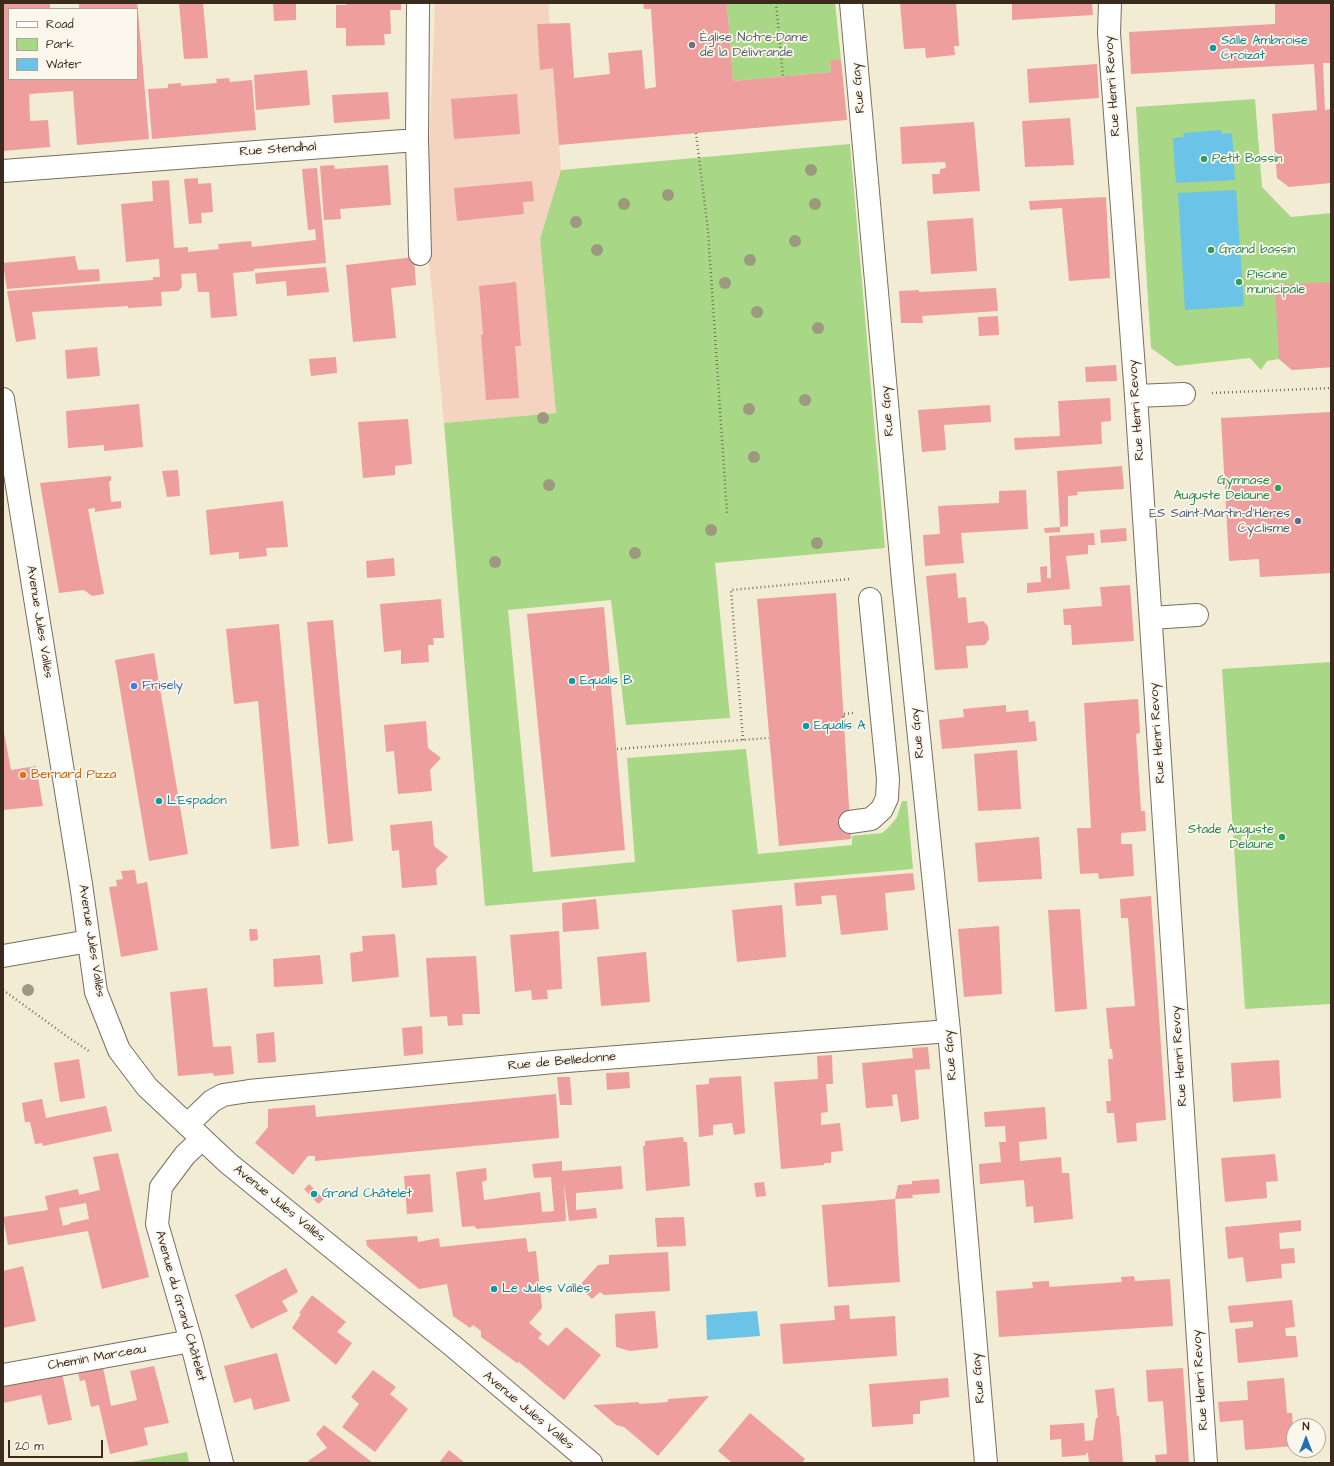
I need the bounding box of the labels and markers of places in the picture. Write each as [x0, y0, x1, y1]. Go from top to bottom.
place label: Église Notre-Dame de la Délivrande [700, 30, 808, 61]
place label: Salle Ambroise Croizat [1221, 33, 1308, 64]
marker: Église Notre-Dame de la Délivrande [687, 40, 697, 50]
marker: Salle Ambroise Croizat [1208, 43, 1218, 53]
place label: Petit Bassin [1212, 151, 1282, 167]
marker: Petit Bassin [1199, 154, 1209, 164]
place label: Grand bassin [1219, 242, 1296, 258]
marker: Grand bassin [1206, 245, 1216, 255]
place label: Piscine municipale [1247, 267, 1305, 298]
marker: Piscine municipale [1234, 277, 1244, 287]
place label: Gymnase Auguste Delaune [1173, 473, 1270, 504]
marker: Gymnase Auguste Delaune [1273, 483, 1283, 493]
place label: ES Saint-Martin-d'Hères Cyclisme [1149, 506, 1290, 537]
marker: ES Saint-Martin-d'Hères Cyclisme [1293, 516, 1303, 526]
place label: Equalis B [580, 673, 633, 689]
marker: Equalis B [567, 676, 577, 686]
place label: Frisely [142, 678, 183, 694]
marker: Frisely [129, 681, 139, 691]
place label: Equalis A [814, 718, 866, 734]
marker: Equalis A [801, 721, 811, 731]
place label: Bernard Pizza [31, 767, 116, 783]
marker: Bernard Pizza [18, 770, 28, 780]
place label: L'Espadon [167, 793, 227, 809]
marker: L'Espadon [154, 796, 164, 806]
place label: Stade Auguste Delaune [1188, 822, 1274, 853]
marker: Stade Auguste Delaune [1277, 832, 1287, 842]
place label: Grand Châtelet [322, 1186, 412, 1202]
marker: Grand Châtelet [309, 1189, 319, 1199]
place label: Le Jules Vallès [502, 1281, 590, 1297]
marker: Le Jules Vallès [489, 1284, 499, 1294]

